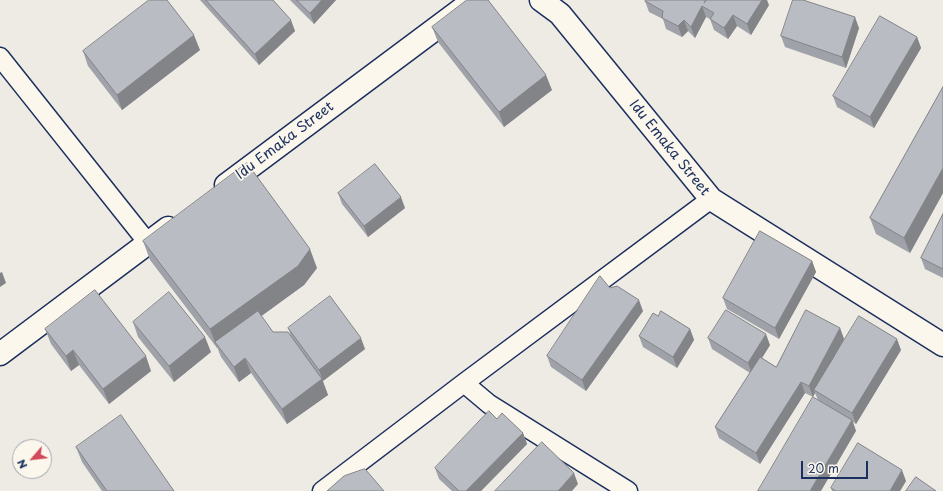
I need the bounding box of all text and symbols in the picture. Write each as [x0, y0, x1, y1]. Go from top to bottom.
street label: Idu Emaka Street [625, 97, 713, 199]
street label: Idu Emaka Street [233, 99, 337, 183]
north arrow [12, 439, 52, 479]
scale bar [803, 453, 870, 479]
text: N [12, 457, 31, 472]
text: 20 m [808, 459, 839, 477]

